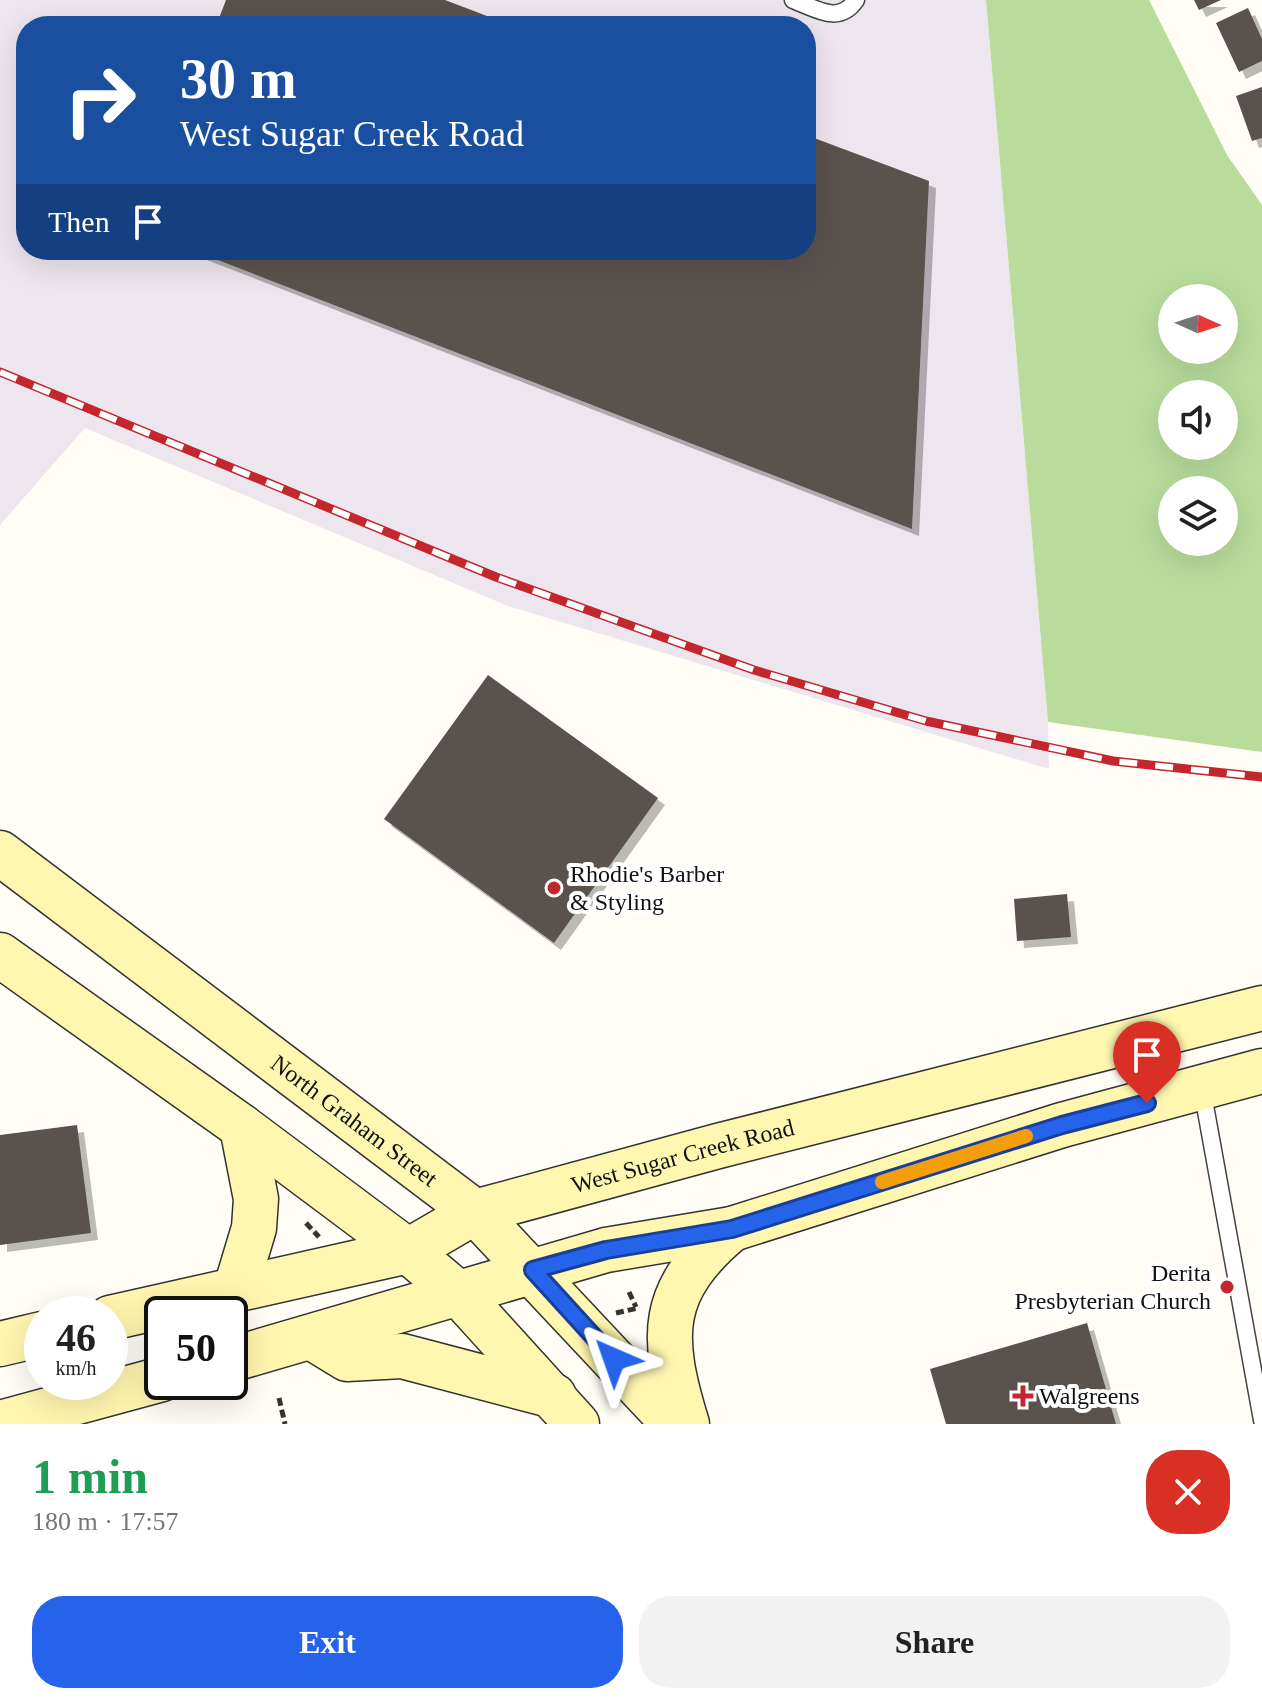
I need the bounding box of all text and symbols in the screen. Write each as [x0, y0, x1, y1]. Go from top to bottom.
icon: right [48, 48, 152, 152]
text: 30 m [180, 48, 297, 110]
text: West Sugar Creek Road [180, 114, 524, 154]
icon: arrive [126, 200, 170, 244]
text: Then [48, 205, 110, 238]
north arrow [1158, 284, 1238, 364]
map controls [1158, 284, 1238, 556]
button: sound [1158, 380, 1238, 460]
button: layers [1158, 476, 1238, 556]
place label: Rhodie's Barber & Styling [570, 861, 724, 915]
marker: Rhodie's Barber & Styling [545, 879, 563, 897]
pin [1113, 1021, 1181, 1103]
icon: arrive [1125, 1033, 1169, 1077]
street label: North Graham Street [266, 1050, 443, 1192]
street label: West Sugar Creek Road [568, 1114, 797, 1198]
place label: Derita Presbyterian Church [1014, 1260, 1211, 1314]
marker: Derita Presbyterian Church [1218, 1278, 1236, 1296]
speed limit sign: 50 [144, 1296, 248, 1400]
text: 46 [56, 1315, 96, 1360]
position arrow [572, 1317, 656, 1401]
text: km/h [55, 1357, 97, 1379]
place label: Walgreens [1039, 1383, 1140, 1409]
marker: Walgreens [1014, 1387, 1032, 1405]
text: 1 min [32, 1450, 148, 1503]
button: close [1146, 1450, 1230, 1534]
text: 180 m · 17:57 [32, 1507, 179, 1536]
button: Exit [32, 1596, 623, 1688]
button: Share [639, 1596, 1230, 1688]

